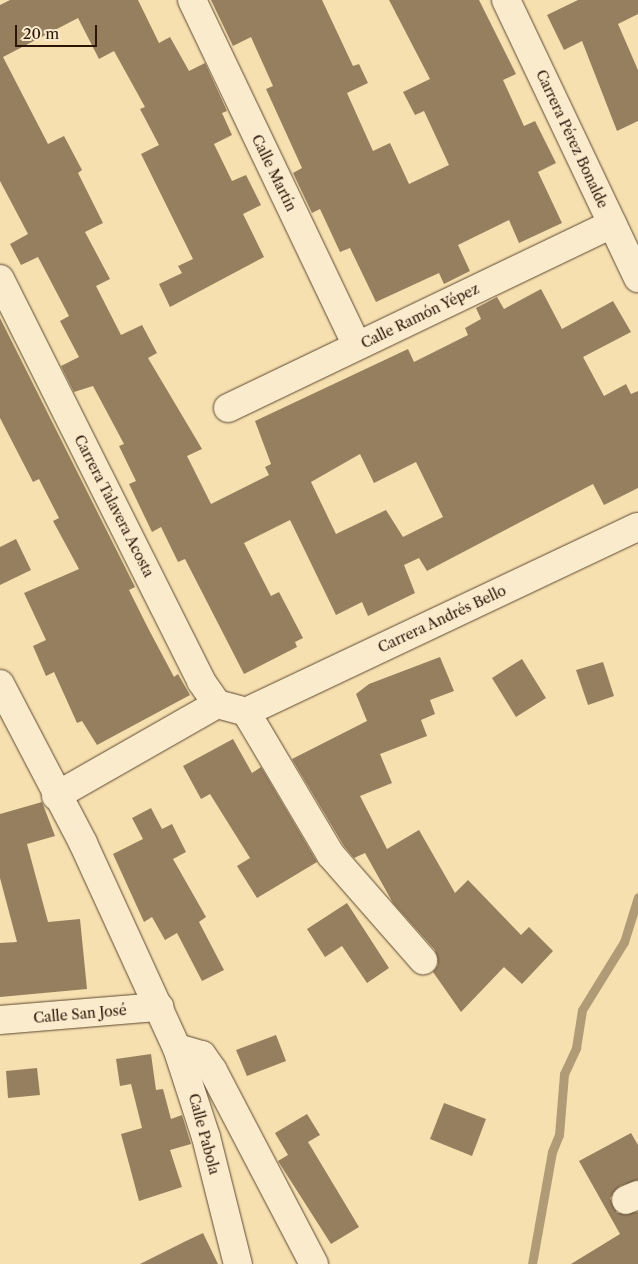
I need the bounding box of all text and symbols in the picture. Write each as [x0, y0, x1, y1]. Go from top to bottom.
scale bar [18, 15, 100, 47]
text: 20 m [23, 24, 59, 43]
street label: Carrera Pérez Bonalde [533, 67, 611, 211]
street label: Calle Martín [248, 132, 300, 214]
street label: Calle Ramón Yépez [358, 280, 482, 352]
street label: Carrera Talavera Acosta [70, 431, 158, 581]
street label: Carrera Andrés Bello [375, 582, 509, 656]
street label: Calle San José [33, 1002, 127, 1026]
street label: Calle Pabola [185, 1092, 223, 1176]

